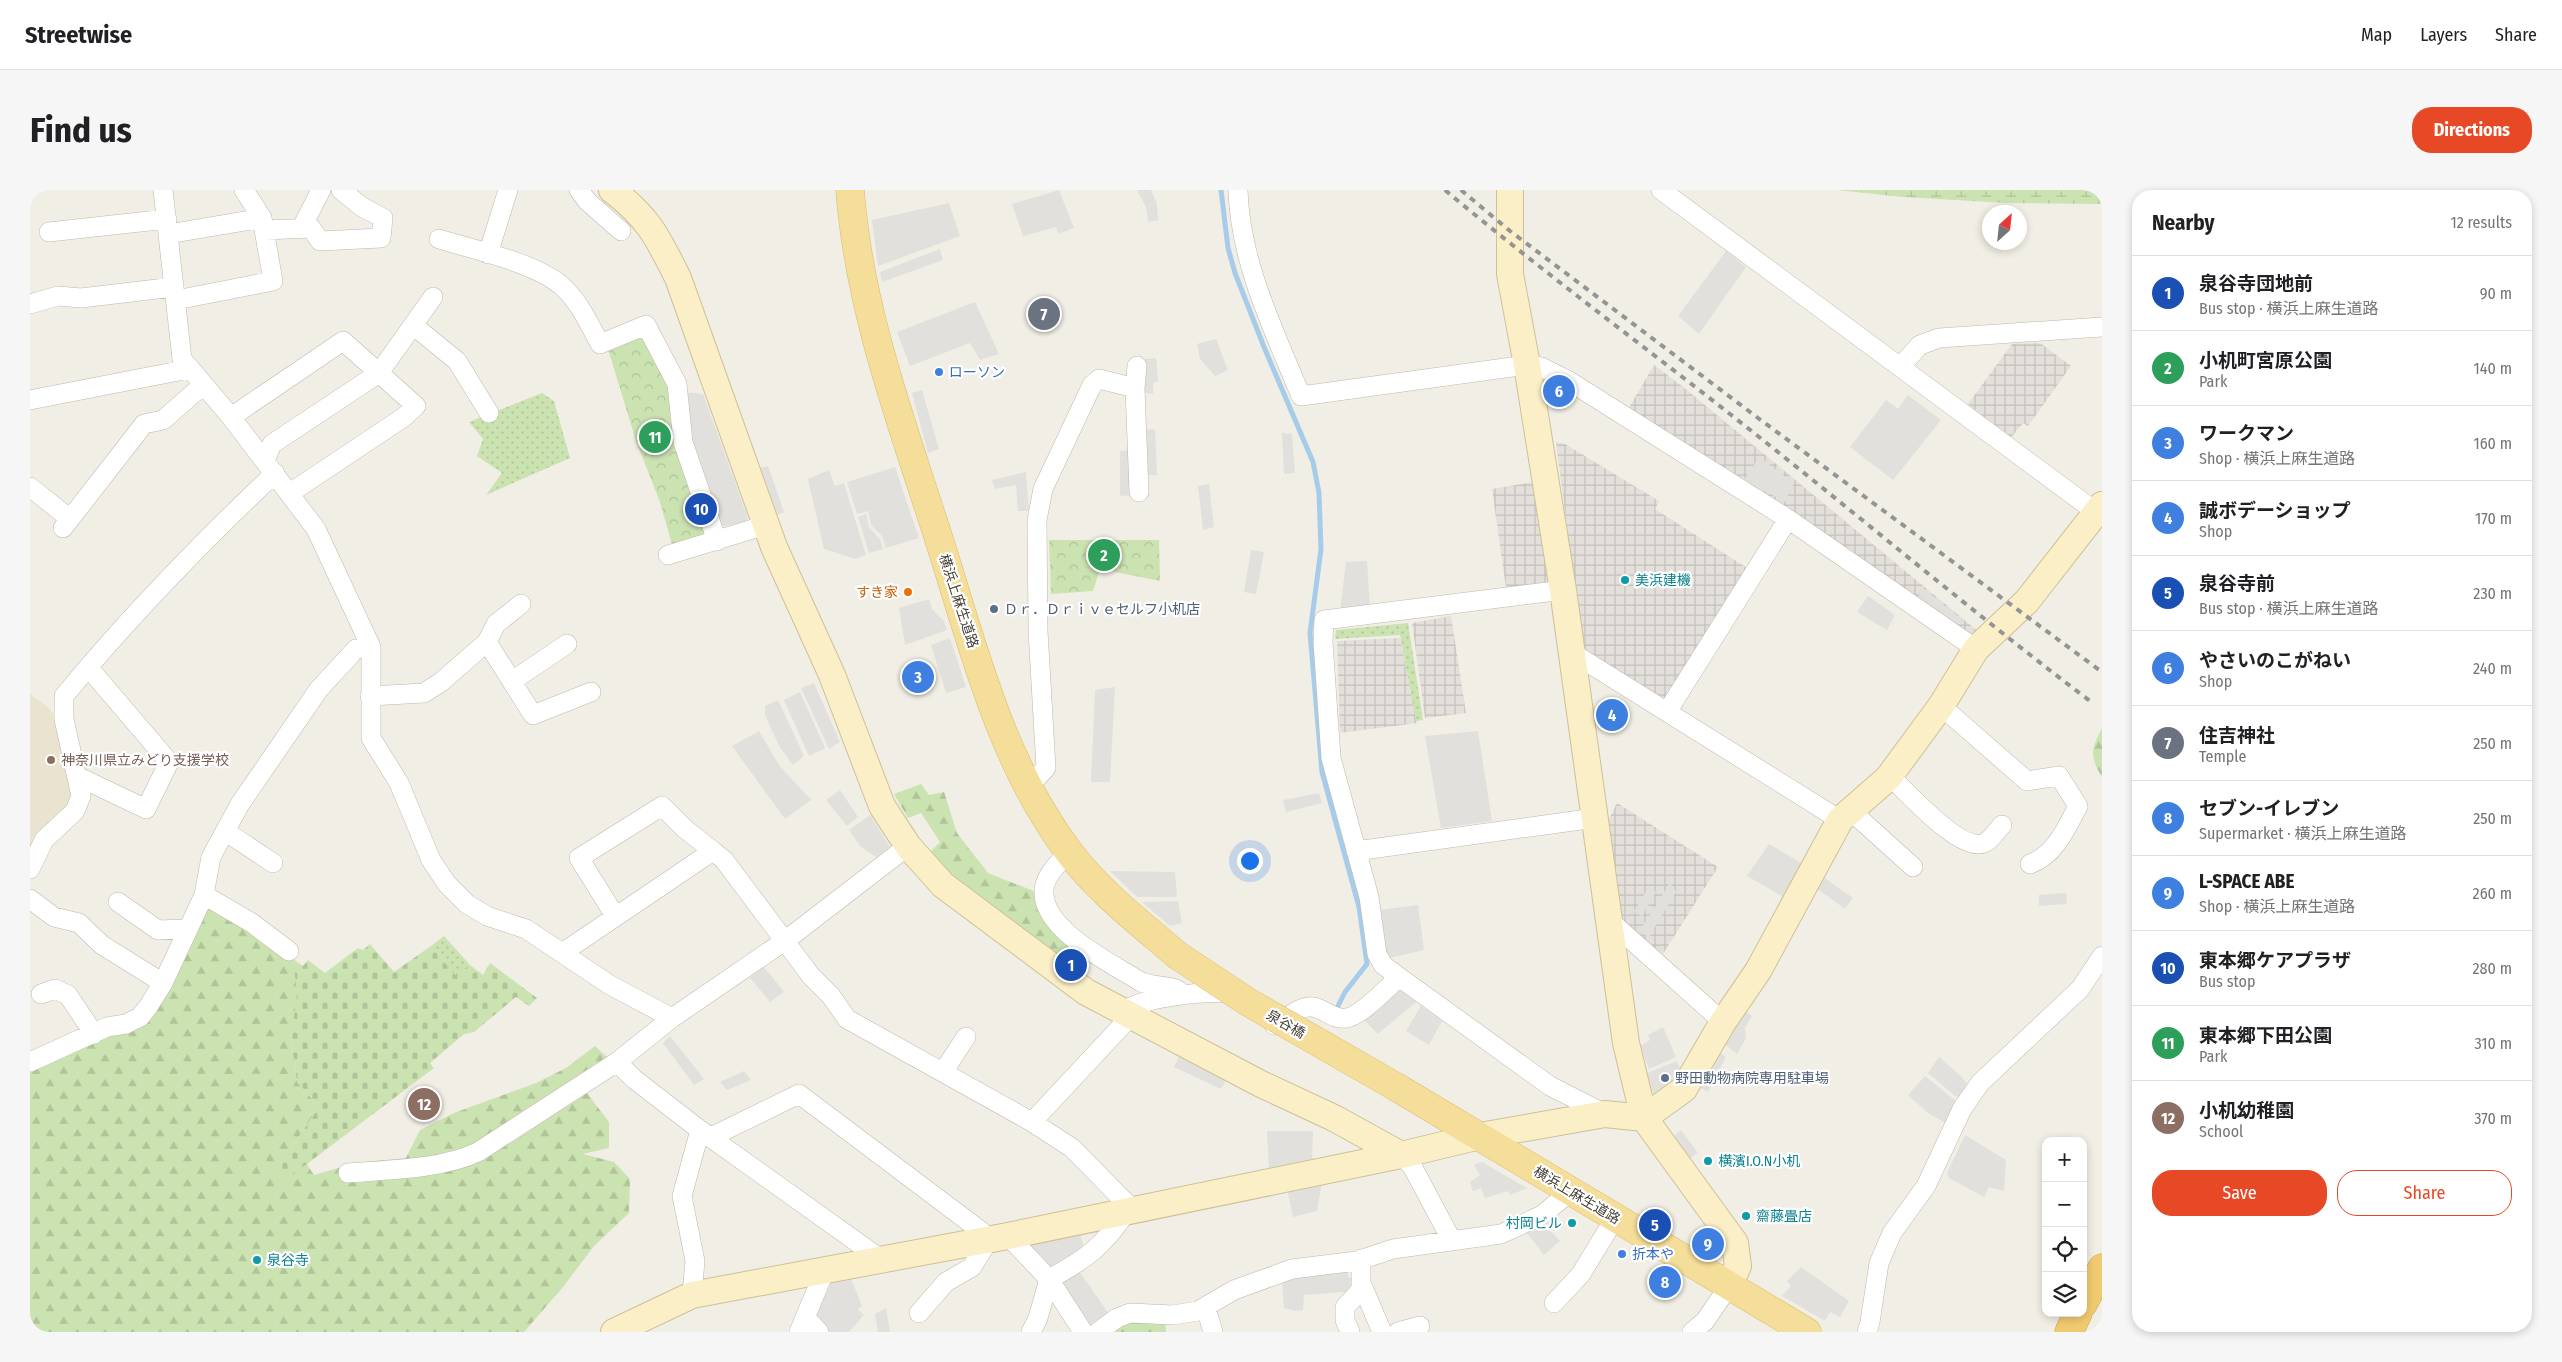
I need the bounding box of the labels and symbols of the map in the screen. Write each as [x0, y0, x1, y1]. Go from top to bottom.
north arrow [1982, 205, 2027, 250]
pin: 7 [1028, 295, 1060, 333]
place label: ローソン [949, 364, 1005, 381]
marker: ローソン [933, 366, 945, 378]
pin: 6 [1543, 372, 1575, 410]
pin: 11 [639, 418, 671, 456]
pin: 10 [685, 490, 717, 528]
pin: 2 [1088, 536, 1120, 574]
street label: 横浜上麻生道路 [935, 552, 982, 650]
place label: 美浜建機 [1635, 572, 1691, 589]
marker: 美浜建機 [1619, 574, 1631, 586]
place label: すき家 [856, 584, 898, 601]
marker: すき家 [902, 586, 914, 598]
place label: Ｄｒ．Ｄｒｉｖｅセルフ小机店 [1004, 601, 1200, 618]
marker: Ｄｒ．Ｄｒｉｖｅセルフ小机店 [988, 603, 1000, 615]
pin: 3 [902, 658, 934, 696]
pin: 4 [1596, 696, 1628, 734]
place label: 神奈川県立みどり支援学校 [61, 752, 229, 769]
marker: 神奈川県立みどり支援学校 [45, 754, 57, 766]
your location [1237, 848, 1263, 874]
pin: 1 [1055, 946, 1087, 984]
street label: 泉谷橋 [1263, 1007, 1308, 1042]
place label: 野田動物病院専用駐車場 [1675, 1070, 1829, 1087]
marker: 野田動物病院専用駐車場 [1659, 1072, 1671, 1084]
pin: 12 [408, 1085, 440, 1123]
place label: 横濱I.O.N小机 [1718, 1153, 1800, 1170]
marker: 横濱I.O.N小机 [1702, 1155, 1714, 1167]
street label: 横浜上麻生道路 [1530, 1163, 1623, 1228]
pin: 5 [1639, 1206, 1671, 1244]
place label: 齋藤畳店 [1756, 1208, 1812, 1225]
marker: 齋藤畳店 [1740, 1210, 1752, 1222]
place label: 村岡ビル [1506, 1215, 1562, 1232]
marker: 村岡ビル [1566, 1217, 1578, 1229]
pin: 9 [1692, 1225, 1724, 1263]
place label: 折本や [1632, 1246, 1674, 1263]
marker: 折本や [1616, 1248, 1628, 1260]
place label: 泉谷寺 [267, 1252, 309, 1269]
marker: 泉谷寺 [251, 1254, 263, 1266]
pin: 8 [1649, 1263, 1681, 1301]

